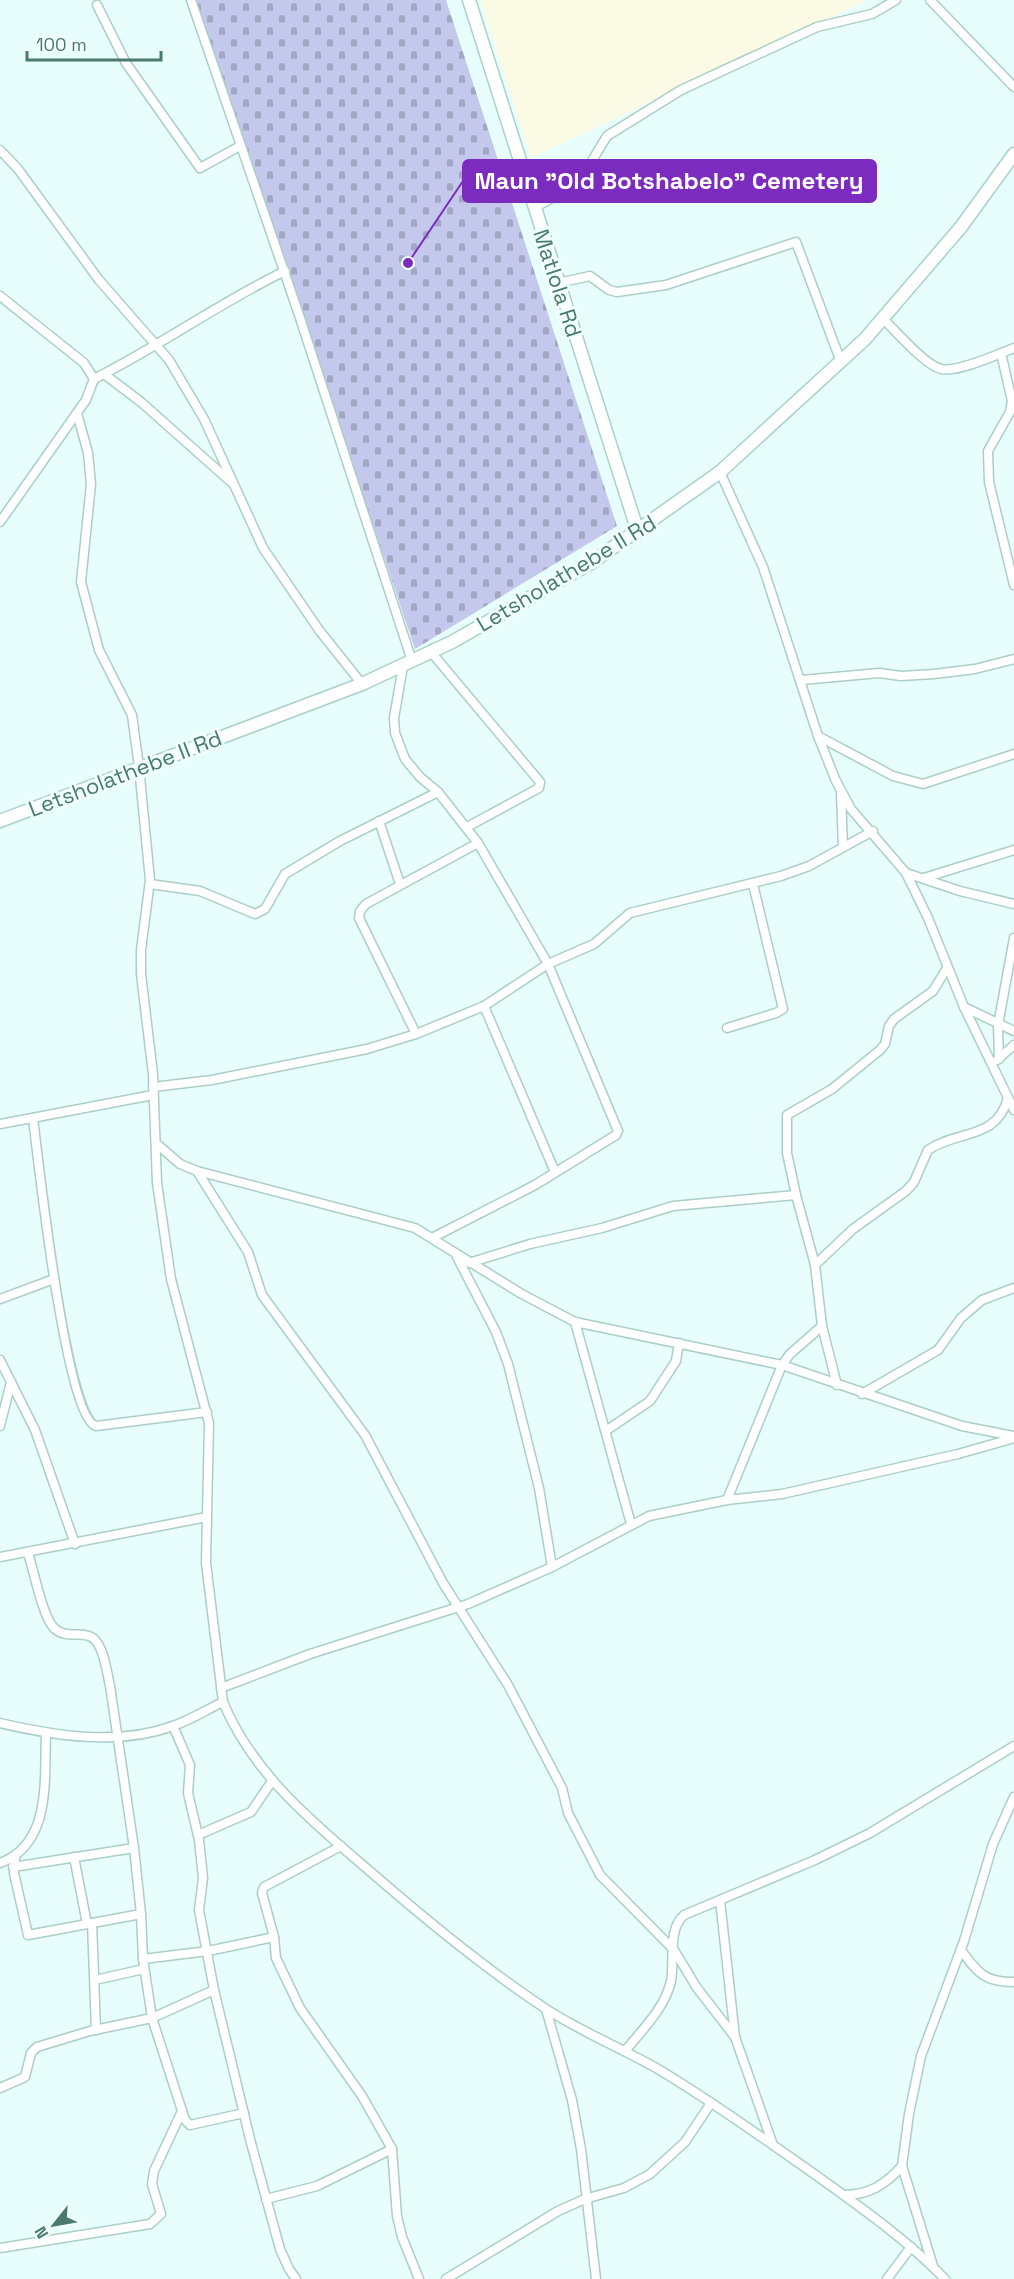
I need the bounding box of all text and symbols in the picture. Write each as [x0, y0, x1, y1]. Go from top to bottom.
scale bar [27, 24, 160, 62]
text: 100 m [36, 33, 87, 56]
callout: Maun "Old Botshabelo" Cemetery [463, 160, 876, 202]
text: Maun "Old Botshabelo" Cemetery [474, 165, 864, 196]
street label: Matlola Rd [527, 225, 589, 341]
street label: Letsholathebe II Rd [471, 508, 661, 638]
street label: Letsholathebe II Rd [24, 723, 226, 823]
north arrow [24, 2195, 84, 2255]
text: N [30, 2222, 53, 2242]

